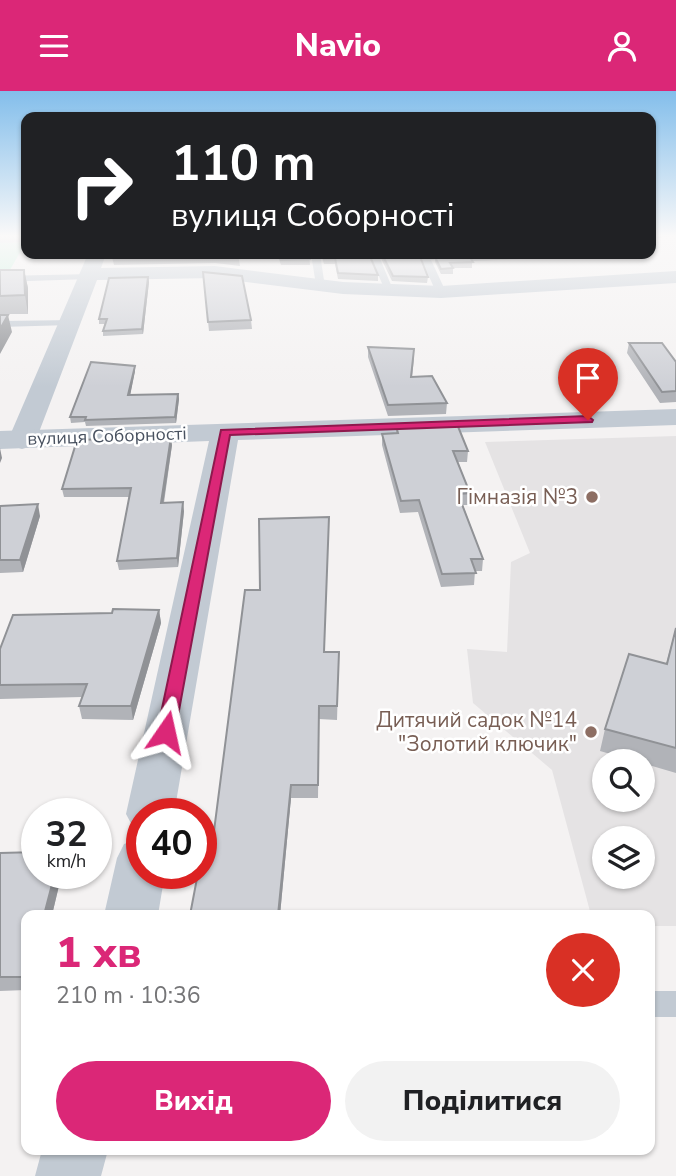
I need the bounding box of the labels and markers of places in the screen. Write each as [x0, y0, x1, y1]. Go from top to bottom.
pin [558, 348, 618, 420]
place label: Гімназія №3 [457, 483, 578, 511]
marker: Гімназія №3 [584, 489, 600, 505]
place label: Дитячий садок №14 "Золотий ключик" [376, 706, 577, 758]
marker: Дитячий садок №14 "Золотий ключик" [583, 724, 599, 740]

